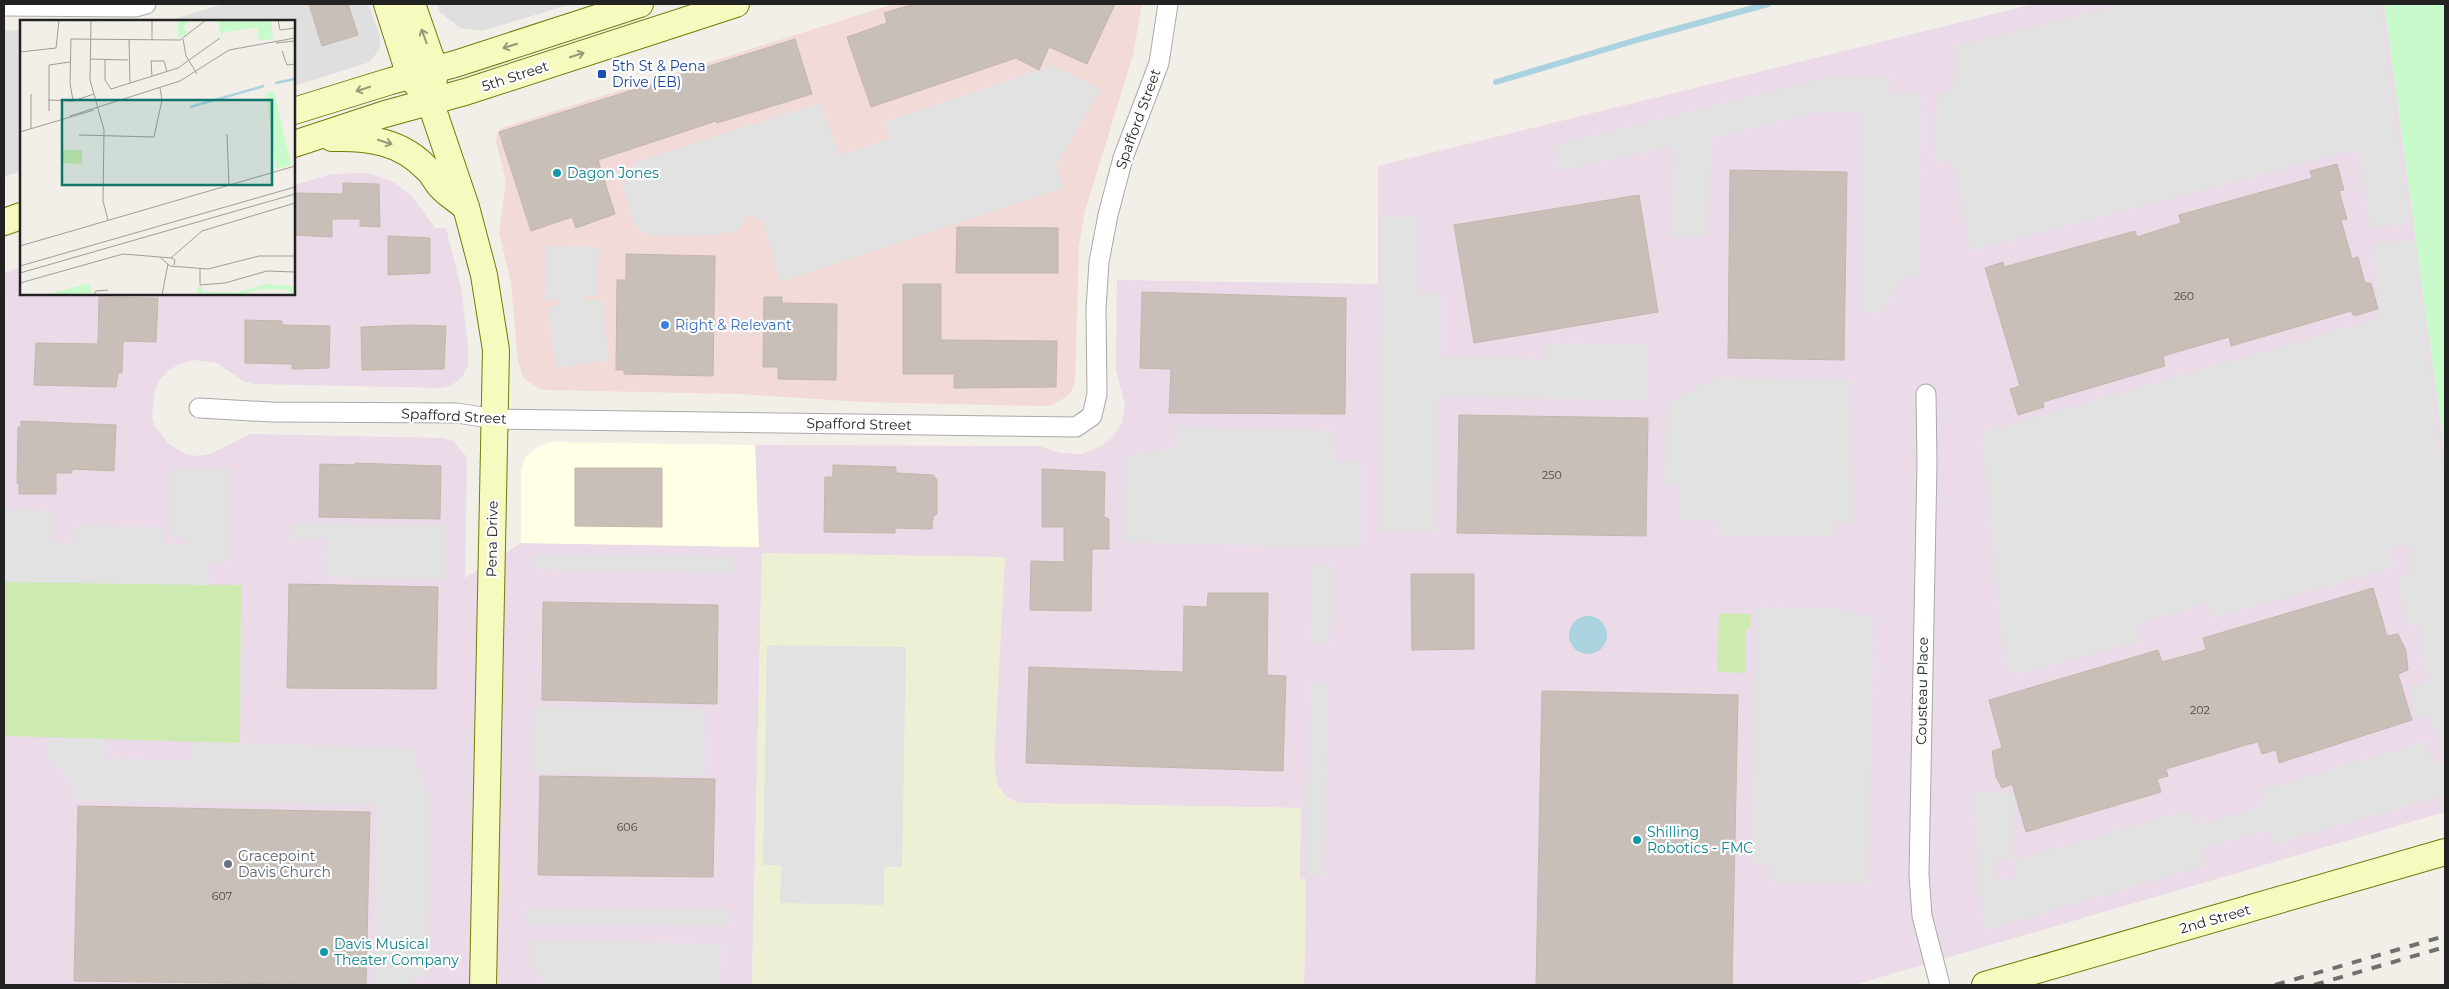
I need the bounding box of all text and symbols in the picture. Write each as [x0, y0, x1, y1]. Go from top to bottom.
inset map [20, 20, 295, 295]
one-way arrow [419, 29, 428, 45]
one-way arrow [502, 42, 518, 52]
one-way arrow [569, 50, 585, 60]
street label: 5th Street [479, 57, 551, 95]
place label: 5th St & Pena Drive (EB) [612, 57, 706, 91]
street label: Spafford Street [1112, 66, 1165, 172]
marker: 5th St & Pena Drive (EB) [596, 68, 608, 80]
one-way arrow [355, 85, 371, 95]
one-way arrow [376, 138, 392, 148]
place label: Dagon Jones [567, 164, 659, 182]
marker: Dagon Jones [551, 167, 563, 179]
house number: 260 [2174, 289, 2194, 303]
place label: Right & Relevant [675, 316, 792, 334]
marker: Right & Relevant [659, 319, 671, 331]
street label: Spafford Street [401, 404, 507, 428]
street label: Spafford Street [806, 414, 912, 434]
house number: 250 [1542, 468, 1562, 482]
street label: Pena Drive [482, 501, 502, 577]
street label: Cousteau Place [1912, 637, 1932, 745]
house number: 202 [2190, 703, 2210, 717]
house number: 606 [617, 820, 638, 834]
place label: Shilling Robotics - FMC [1647, 823, 1753, 857]
marker: Shilling Robotics - FMC [1631, 834, 1643, 846]
place label: Gracepoint Davis Church [238, 847, 331, 881]
marker: Gracepoint Davis Church [222, 858, 234, 870]
house number: 607 [212, 889, 232, 903]
street label: 2nd Street [2177, 900, 2253, 938]
place label: Davis Musical Theater Company [334, 935, 459, 969]
marker: Davis Musical Theater Company [318, 946, 330, 958]

